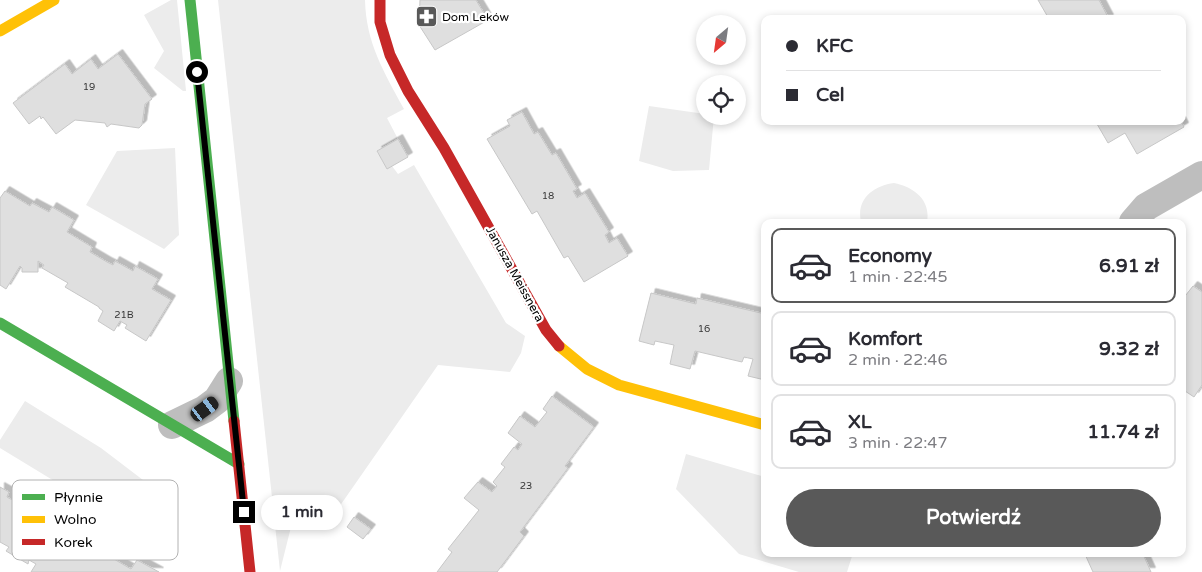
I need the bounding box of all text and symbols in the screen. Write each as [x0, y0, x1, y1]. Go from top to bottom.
pharmacy icon: Dom Leków [414, 5, 438, 29]
place label: Dom Leków [442, 10, 510, 24]
north arrow [696, 15, 746, 65]
map controls [696, 15, 746, 125]
text: KFC [816, 35, 853, 57]
route start [186, 61, 208, 83]
button: locate [696, 75, 746, 125]
house number: 19 [83, 81, 95, 93]
text: Cel [816, 84, 844, 106]
house number: 18 [542, 190, 554, 202]
street label: Janusza Meissnera [483, 224, 547, 324]
icon: car [788, 243, 833, 288]
text: Economy [848, 245, 932, 267]
text: 6.91 zł [1099, 255, 1159, 277]
text: 1 min · 22:45 [848, 267, 947, 287]
house number: 21B [114, 309, 134, 321]
house number: 16 [698, 323, 710, 335]
icon: car [788, 326, 833, 371]
text: Komfort [848, 328, 922, 350]
text: 9.32 zł [1099, 338, 1159, 360]
text: 2 min · 22:46 [848, 350, 947, 370]
car [188, 394, 221, 424]
icon: car [788, 409, 833, 454]
text: XL [848, 411, 872, 433]
text: 11.74 zł [1087, 421, 1159, 443]
text: 3 min · 22:47 [848, 433, 947, 453]
legend [12, 480, 178, 560]
house number: 23 [520, 480, 532, 492]
text: Płynnie [54, 489, 103, 506]
button: Potwierdź [786, 489, 1161, 547]
callout: 1 min [262, 494, 344, 530]
route end [233, 501, 255, 523]
text: 1 min [281, 502, 323, 522]
text: Wolno [54, 511, 97, 528]
text: Korek [54, 534, 93, 551]

